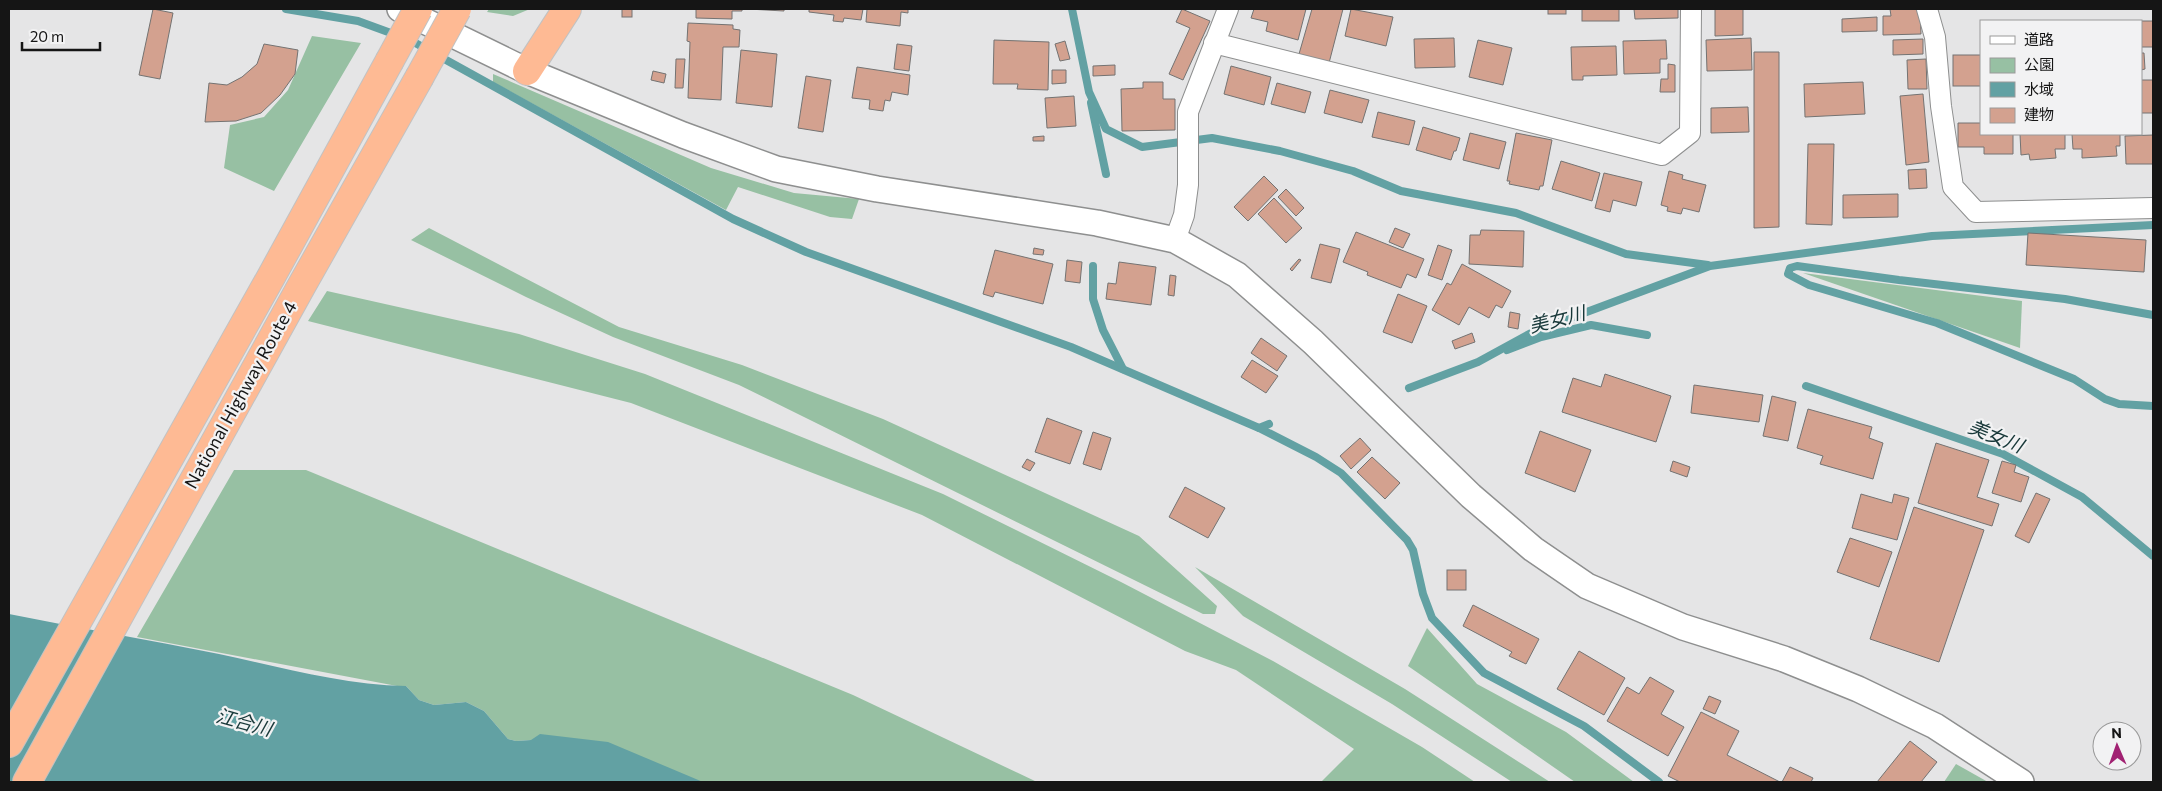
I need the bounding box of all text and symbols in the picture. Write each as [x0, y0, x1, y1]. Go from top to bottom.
scale bar [22, 20, 100, 52]
legend [1980, 20, 2142, 135]
text: 20 m [30, 27, 64, 45]
text: 道路 [2024, 30, 2054, 48]
text: 公園 [2024, 55, 2054, 73]
text: 水域 [2024, 80, 2054, 98]
text: 建物 [2024, 105, 2054, 123]
street label: National Highway Route 4 [179, 297, 301, 492]
water label: 美女川 [1526, 300, 1589, 337]
water label: 美女川 [1965, 414, 2029, 458]
water label: 江合川 [214, 703, 277, 741]
north arrow [2092, 721, 2142, 771]
text: N [2111, 724, 2122, 741]

